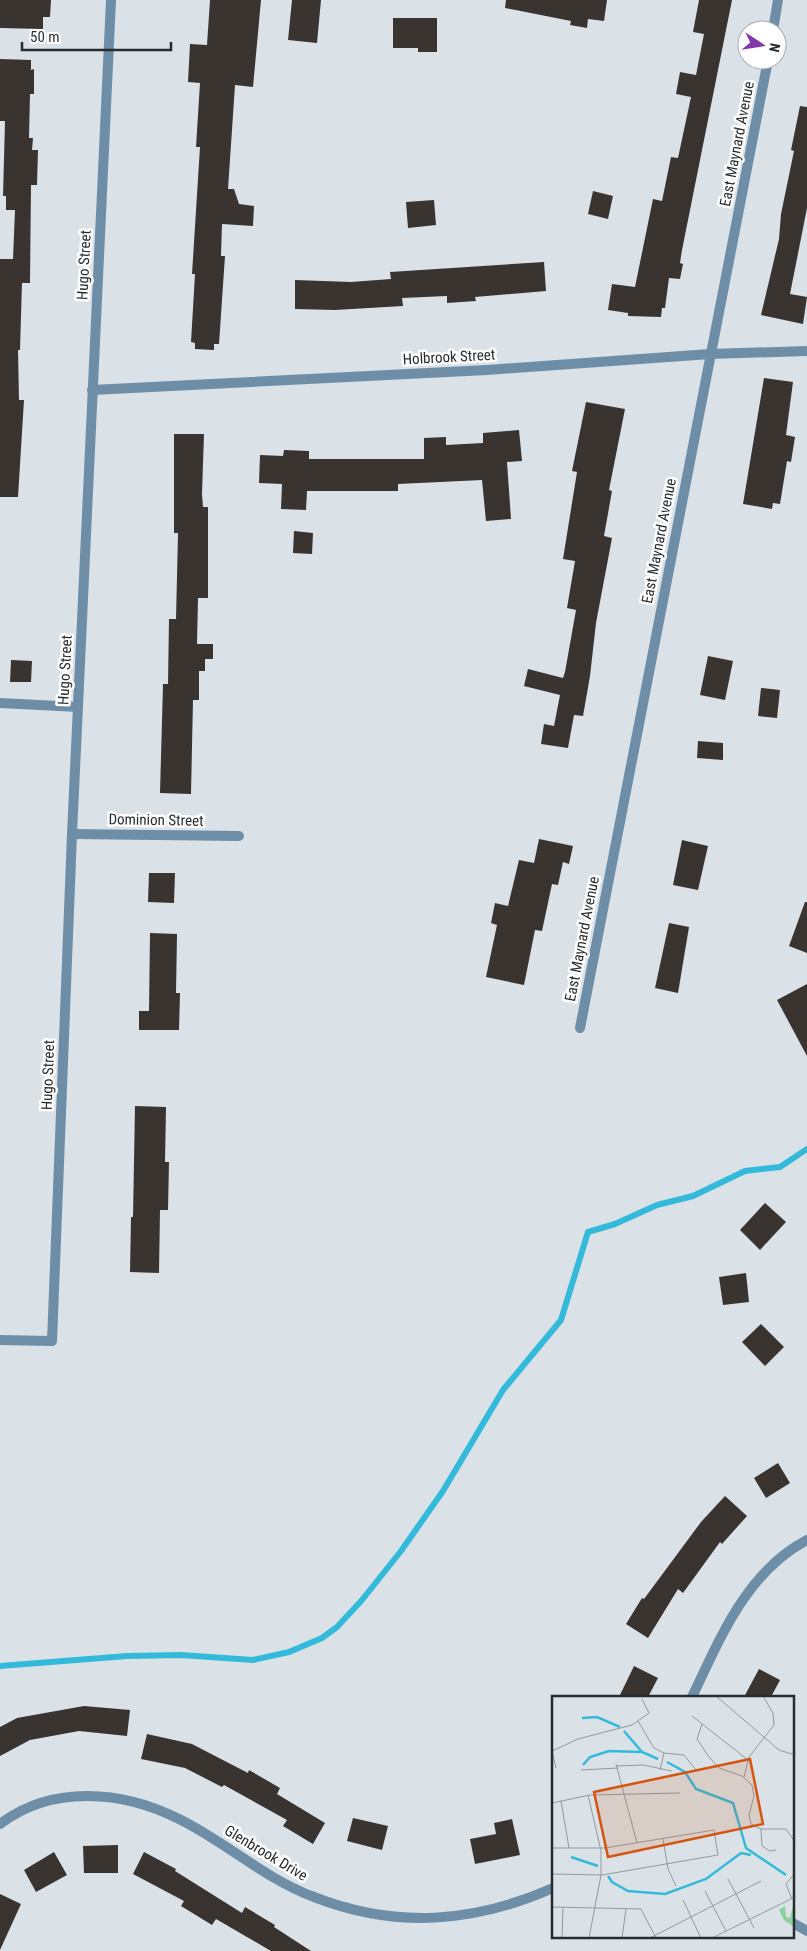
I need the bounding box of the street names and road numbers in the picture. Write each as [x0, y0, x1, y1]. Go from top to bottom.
street label: East Maynard Avenue [716, 80, 758, 208]
street label: Hugo Street [73, 230, 95, 300]
street label: Holbrook Street [402, 346, 496, 368]
street label: East Maynard Avenue [638, 477, 680, 605]
street label: Hugo Street [54, 635, 76, 705]
street label: Dominion Street [108, 810, 204, 830]
street label: East Maynard Avenue [561, 875, 603, 1003]
street label: Hugo Street [38, 1040, 58, 1110]
street label: Glenbrook Drive [221, 1821, 311, 1885]

